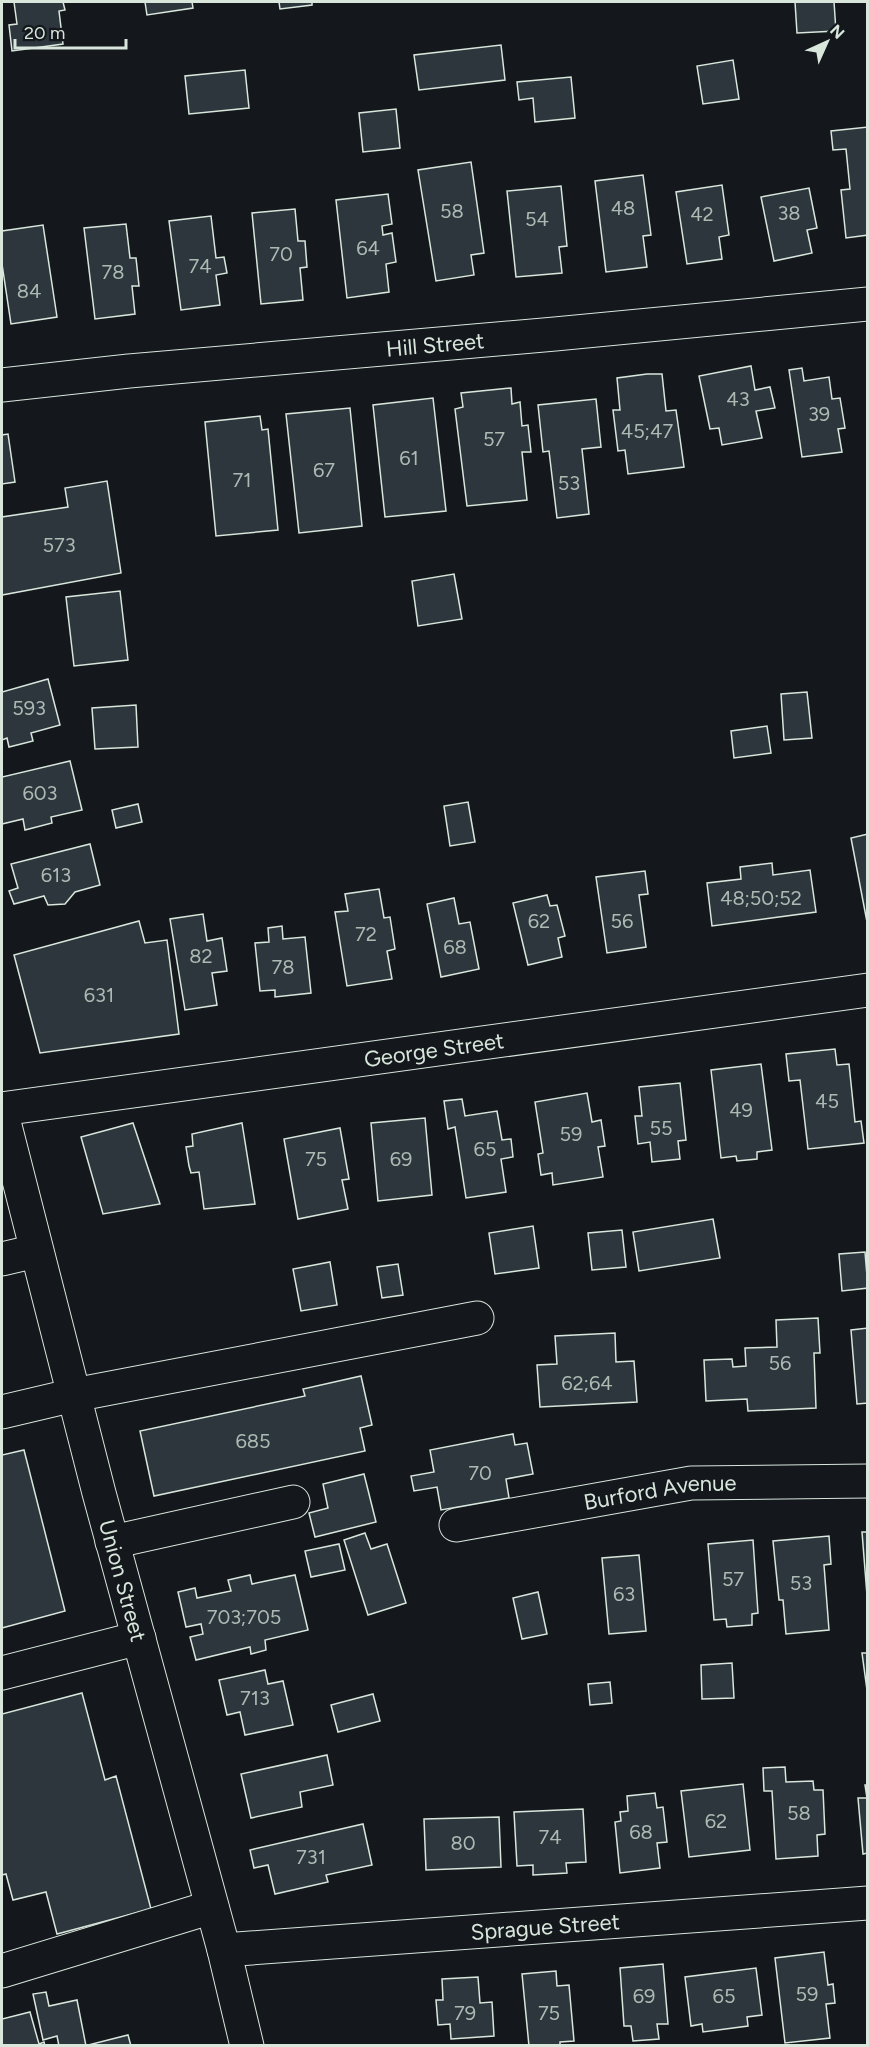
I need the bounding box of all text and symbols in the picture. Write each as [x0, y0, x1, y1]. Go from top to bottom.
scale bar [15, 12, 126, 50]
north arrow [797, 12, 857, 72]
text: N [826, 21, 848, 43]
text: 20 m [24, 22, 65, 44]
house number: 48 [611, 196, 635, 220]
house number: 58 [440, 199, 464, 223]
house number: 38 [777, 201, 801, 225]
house number: 42 [690, 202, 714, 226]
house number: 54 [525, 207, 549, 231]
house number: 64 [356, 236, 380, 260]
house number: 70 [269, 242, 293, 266]
house number: 74 [188, 254, 212, 278]
house number: 78 [101, 260, 125, 284]
house number: 84 [17, 279, 41, 303]
street label: Hill Street [385, 327, 485, 362]
house number: 43 [726, 387, 750, 411]
house number: 39 [808, 402, 830, 426]
house number: 45;47 [621, 419, 673, 443]
house number: 57 [483, 427, 505, 451]
house number: 61 [399, 446, 419, 470]
house number: 67 [313, 458, 335, 482]
house number: 71 [233, 468, 252, 492]
house number: 53 [558, 471, 580, 495]
house number: 573 [42, 533, 76, 557]
house number: 593 [12, 696, 46, 720]
house number: 603 [22, 781, 58, 805]
house number: 613 [41, 863, 71, 887]
house number: 48;50;52 [720, 886, 802, 910]
house number: 62 [528, 909, 550, 933]
house number: 56 [611, 909, 633, 933]
house number: 72 [355, 922, 377, 946]
house number: 68 [443, 935, 467, 959]
house number: 82 [189, 944, 213, 968]
house number: 78 [271, 955, 295, 979]
house number: 631 [84, 983, 114, 1007]
street label: George Street [362, 1027, 506, 1073]
house number: 45 [815, 1089, 839, 1113]
house number: 49 [729, 1098, 753, 1122]
house number: 55 [650, 1116, 673, 1140]
house number: 59 [560, 1122, 582, 1146]
house number: 65 [474, 1137, 496, 1161]
house number: 75 [305, 1147, 327, 1171]
house number: 69 [390, 1147, 412, 1171]
house number: 56 [769, 1351, 791, 1375]
house number: 62;64 [561, 1371, 613, 1395]
house number: 685 [235, 1429, 271, 1453]
house number: 70 [468, 1461, 492, 1485]
street label: Burford Avenue [582, 1469, 737, 1515]
street label: Union Street [93, 1517, 152, 1644]
house number: 57 [722, 1567, 744, 1591]
house number: 53 [790, 1571, 812, 1595]
house number: 63 [613, 1582, 635, 1606]
house number: 703;705 [207, 1605, 281, 1629]
house number: 713 [240, 1686, 270, 1710]
house number: 58 [787, 1801, 811, 1825]
house number: 62 [705, 1809, 727, 1833]
house number: 68 [629, 1820, 653, 1844]
house number: 74 [538, 1825, 562, 1849]
house number: 80 [450, 1831, 476, 1855]
house number: 731 [296, 1845, 326, 1869]
street label: Sprague Street [470, 1908, 621, 1945]
house number: 59 [796, 1982, 818, 2006]
house number: 69 [633, 1984, 655, 2008]
house number: 65 [713, 1984, 735, 2008]
house number: 79 [454, 2001, 476, 2025]
house number: 75 [538, 2001, 560, 2025]

